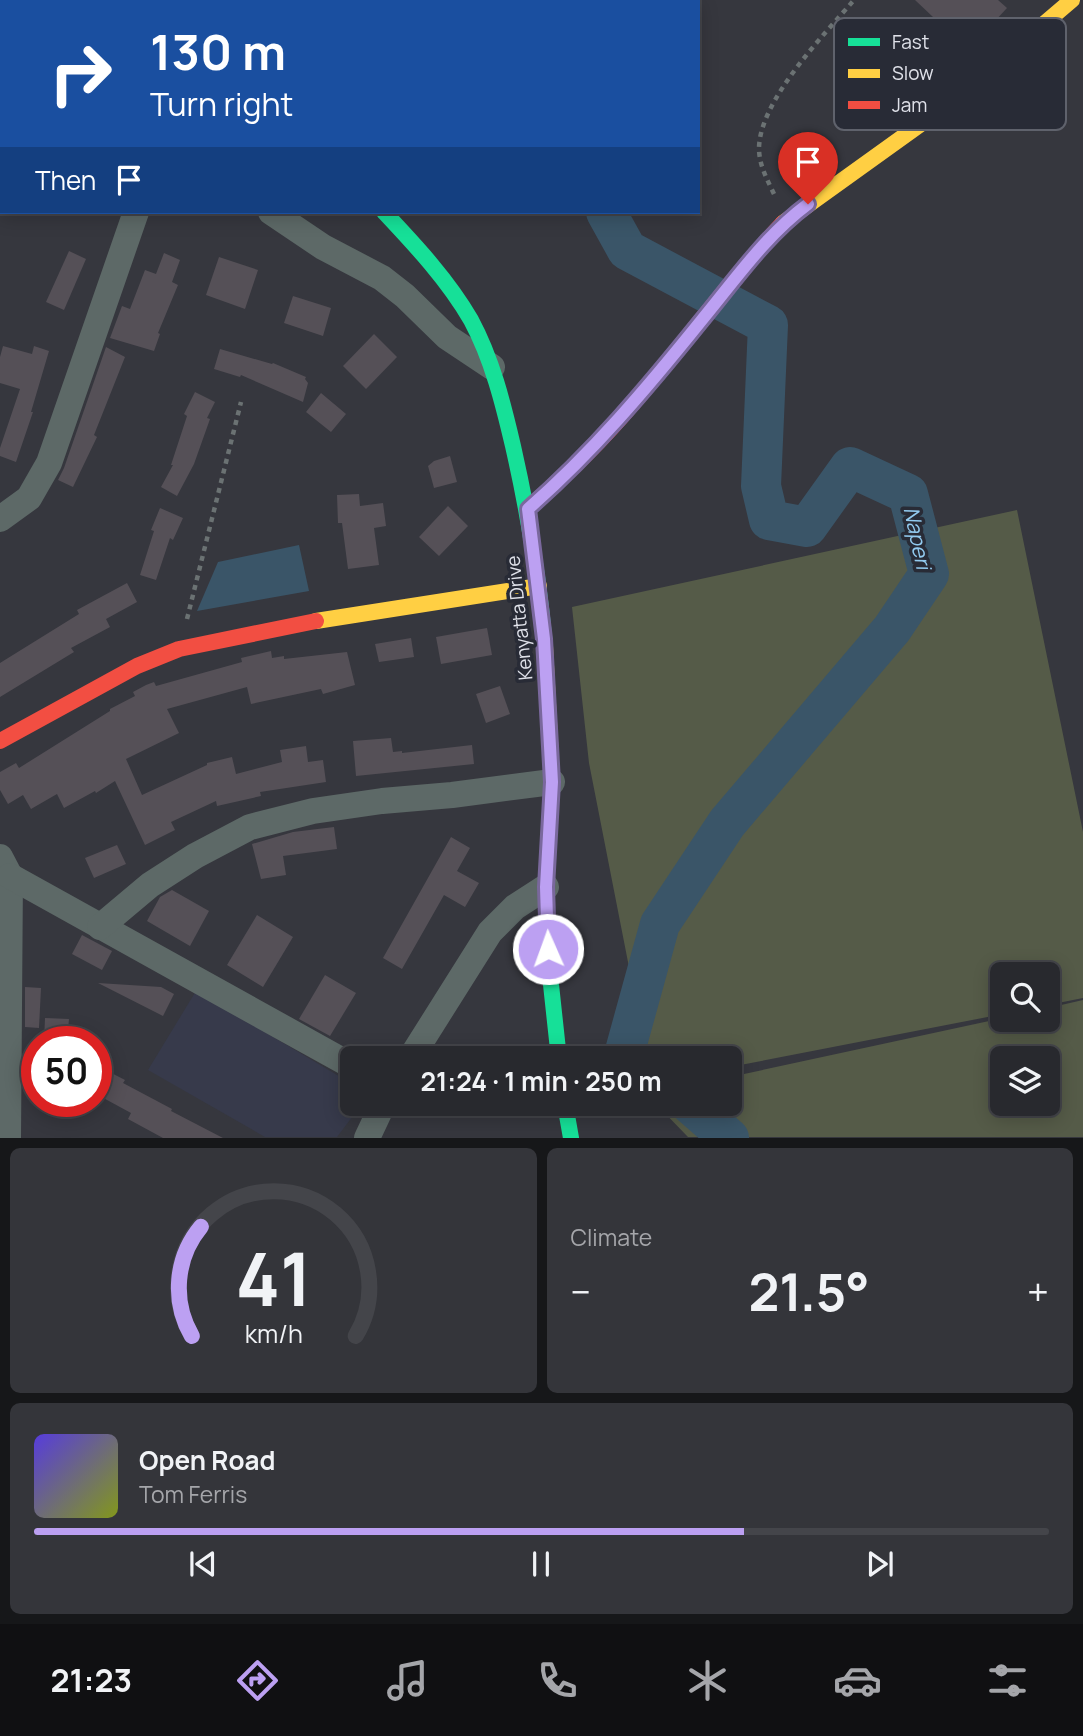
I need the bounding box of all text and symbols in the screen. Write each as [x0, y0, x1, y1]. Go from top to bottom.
text: 130 m [150, 18, 286, 85]
legend [834, 18, 1066, 130]
icon: right [35, 28, 126, 119]
text: Fast [892, 29, 929, 55]
text: Slow [892, 60, 934, 86]
text: Turn right [150, 82, 293, 126]
text: Jam [892, 92, 927, 118]
pin [778, 132, 838, 204]
icon: arrive [789, 143, 827, 181]
icon: arrive [110, 161, 148, 199]
text: Then [35, 162, 96, 198]
water label: Naperi [898, 504, 939, 575]
street label: Kenyatta Drive [500, 554, 538, 682]
position arrow [511, 912, 585, 986]
map controls [990, 962, 1060, 1116]
button: search [990, 962, 1060, 1032]
speed limit sign: 50 [21, 1026, 112, 1117]
button: layers [990, 1046, 1060, 1116]
text: 21:24 · 1 min · 250 m [420, 1063, 662, 1099]
text: Climate [571, 1221, 652, 1253]
text: 41 [235, 1229, 311, 1329]
text: 21.5° [748, 1256, 870, 1327]
text: − [571, 1265, 591, 1317]
text: + [1027, 1265, 1049, 1317]
text: km/h [244, 1316, 302, 1351]
text: Open Road [139, 1442, 275, 1478]
text: Tom Ferris [139, 1478, 247, 1510]
icon: previous [184, 1545, 222, 1583]
icon: pause [522, 1545, 560, 1583]
icon: next [861, 1545, 899, 1583]
icon: directions [233, 1656, 282, 1705]
icon: music [383, 1656, 432, 1705]
icon: phone [533, 1656, 582, 1705]
icon: climate [683, 1656, 732, 1705]
icon: car [833, 1656, 882, 1705]
icon: filters [983, 1656, 1032, 1705]
text: 21:23 [51, 1658, 132, 1702]

